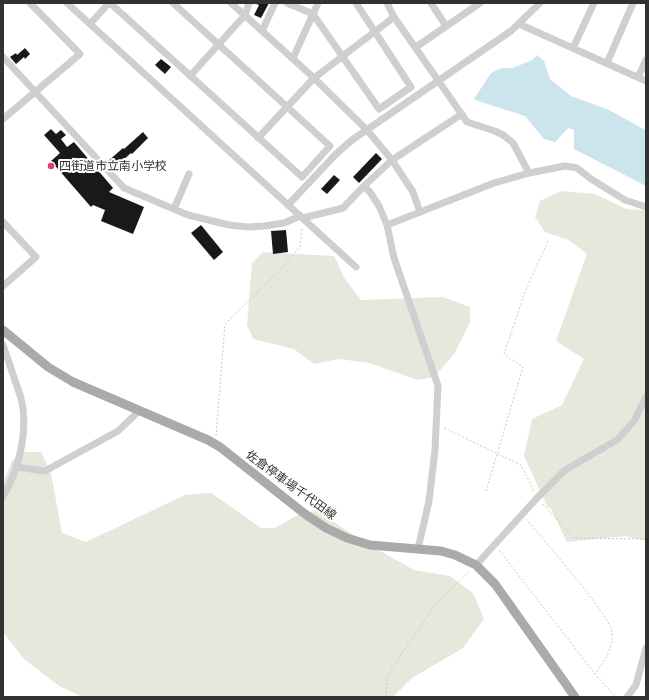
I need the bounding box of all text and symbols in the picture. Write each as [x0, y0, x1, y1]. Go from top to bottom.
place label: 四街道市立南小学校 [59, 159, 167, 173]
marker: 四街道市立南小学校 [46, 161, 56, 171]
street label: 佐倉停車場千代田線 [243, 448, 339, 522]

